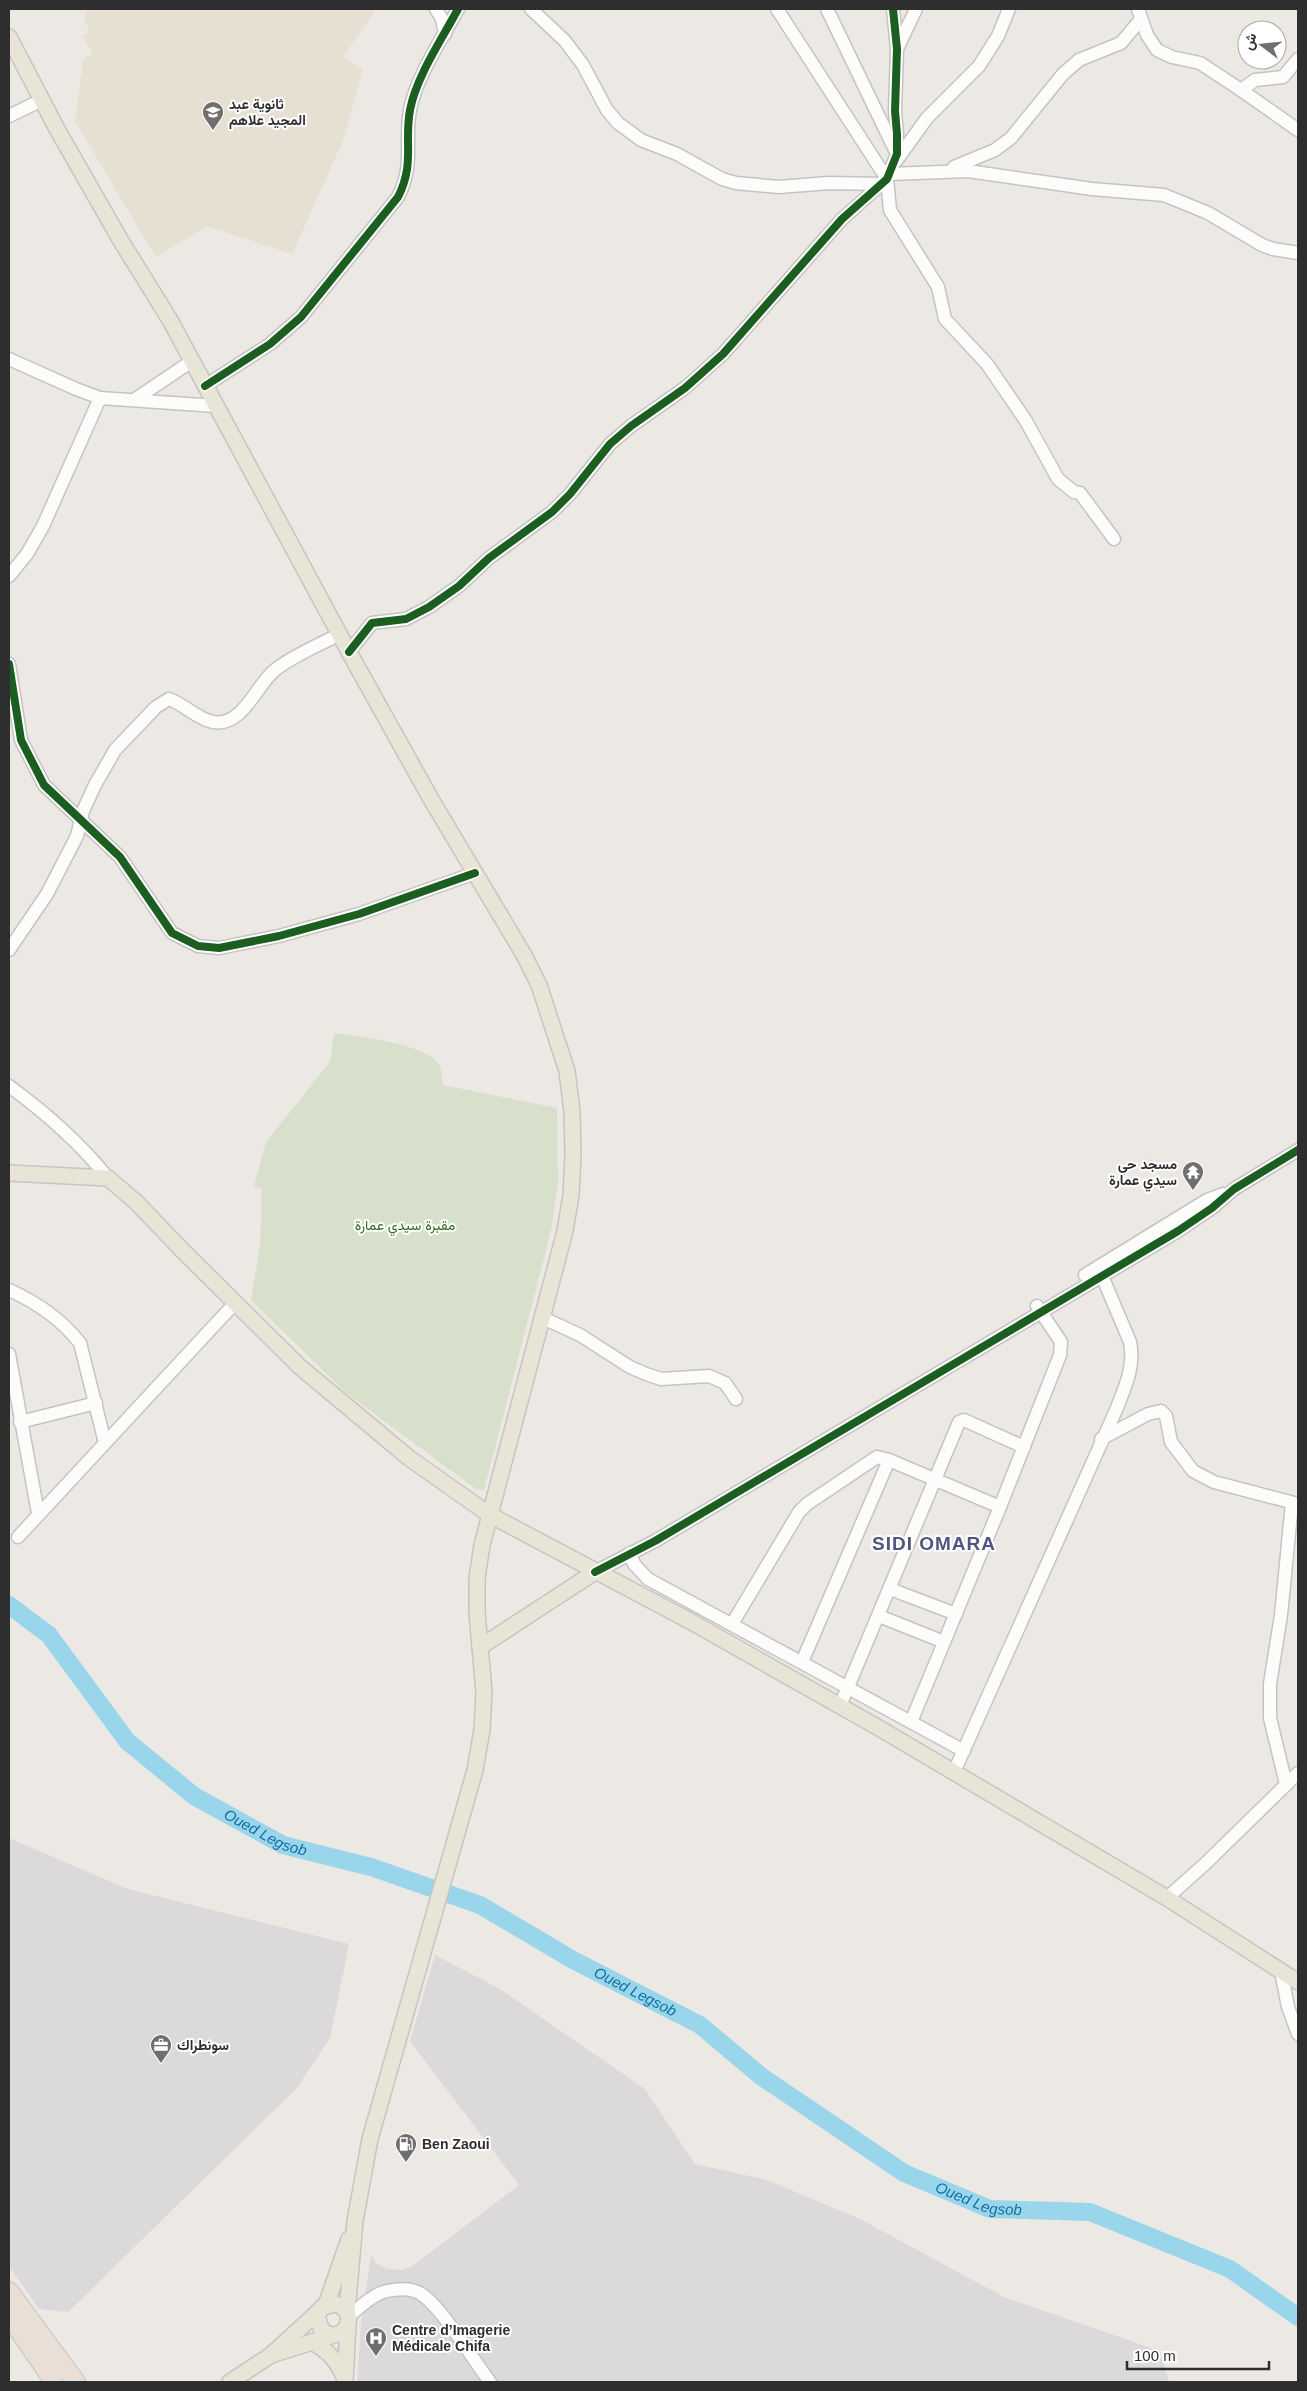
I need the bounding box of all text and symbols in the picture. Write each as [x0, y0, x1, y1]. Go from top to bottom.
north arrow [1237, 20, 1287, 70]
text: ش [1239, 31, 1261, 52]
place label: ثانوية عبد المجيد علاهم [229, 96, 306, 129]
school or university icon: ثانوية عبد المجيد علاهم [201, 100, 225, 131]
place label: مسجد حي سيدي عمارة [1109, 1156, 1177, 1192]
temple icon: مسجد حي سيدي عمارة [1181, 1160, 1205, 1191]
park label: مقبرة سيدي عمارة [355, 1217, 455, 1237]
district label: SIDI OMARA [872, 1533, 996, 1554]
water label: Oued Legsob [221, 1805, 309, 1859]
water label: Oued Legsob [592, 1963, 679, 2020]
office icon: سونطراك [149, 2033, 173, 2064]
place label: سونطراك [177, 2037, 229, 2054]
fuel station icon: Ben Zaoui [394, 2132, 418, 2163]
place label: Ben Zaoui [422, 2136, 490, 2152]
water label: Oued Legsob [933, 2178, 1022, 2218]
place label: Centre d’Imagerie Médicale Chifa [392, 2322, 510, 2354]
hospital icon: Centre d’Imagerie Médicale Chifa [364, 2326, 388, 2357]
scale bar [1127, 2338, 1270, 2370]
text: 100 m [1134, 2347, 1176, 2364]

